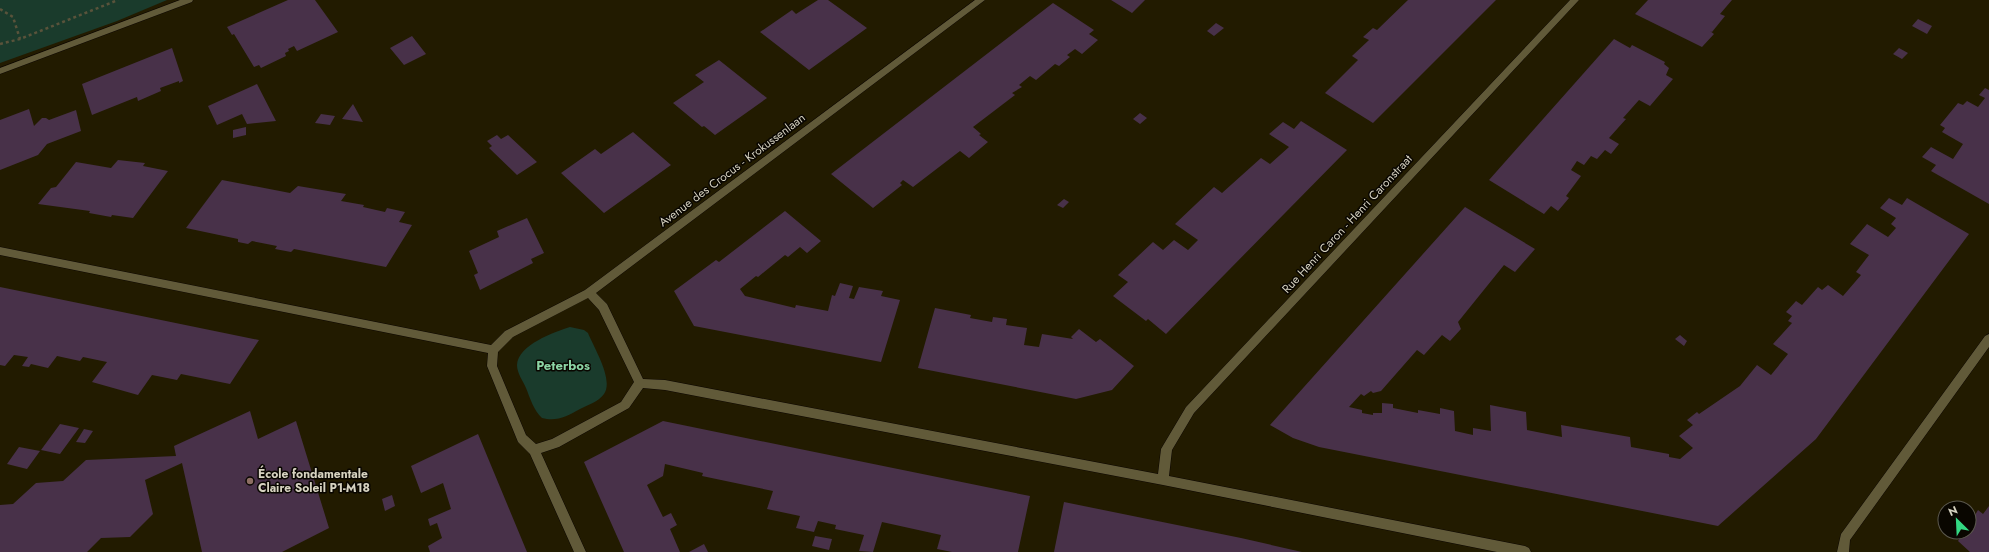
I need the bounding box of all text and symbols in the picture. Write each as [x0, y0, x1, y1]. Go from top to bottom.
street label: Avenue des Crocus - Krokussenlaan [655, 109, 809, 231]
street label: Rue Henri Caron - Henri Caronstraat [1278, 150, 1416, 297]
district label: Peterbos [536, 356, 590, 375]
place label: École fondamentale Claire Soleil P1-M18 [258, 465, 370, 497]
marker: École fondamentale Claire Soleil P1-M18 [245, 476, 255, 486]
north arrow [1937, 500, 1977, 540]
text: N [1946, 502, 1960, 520]

